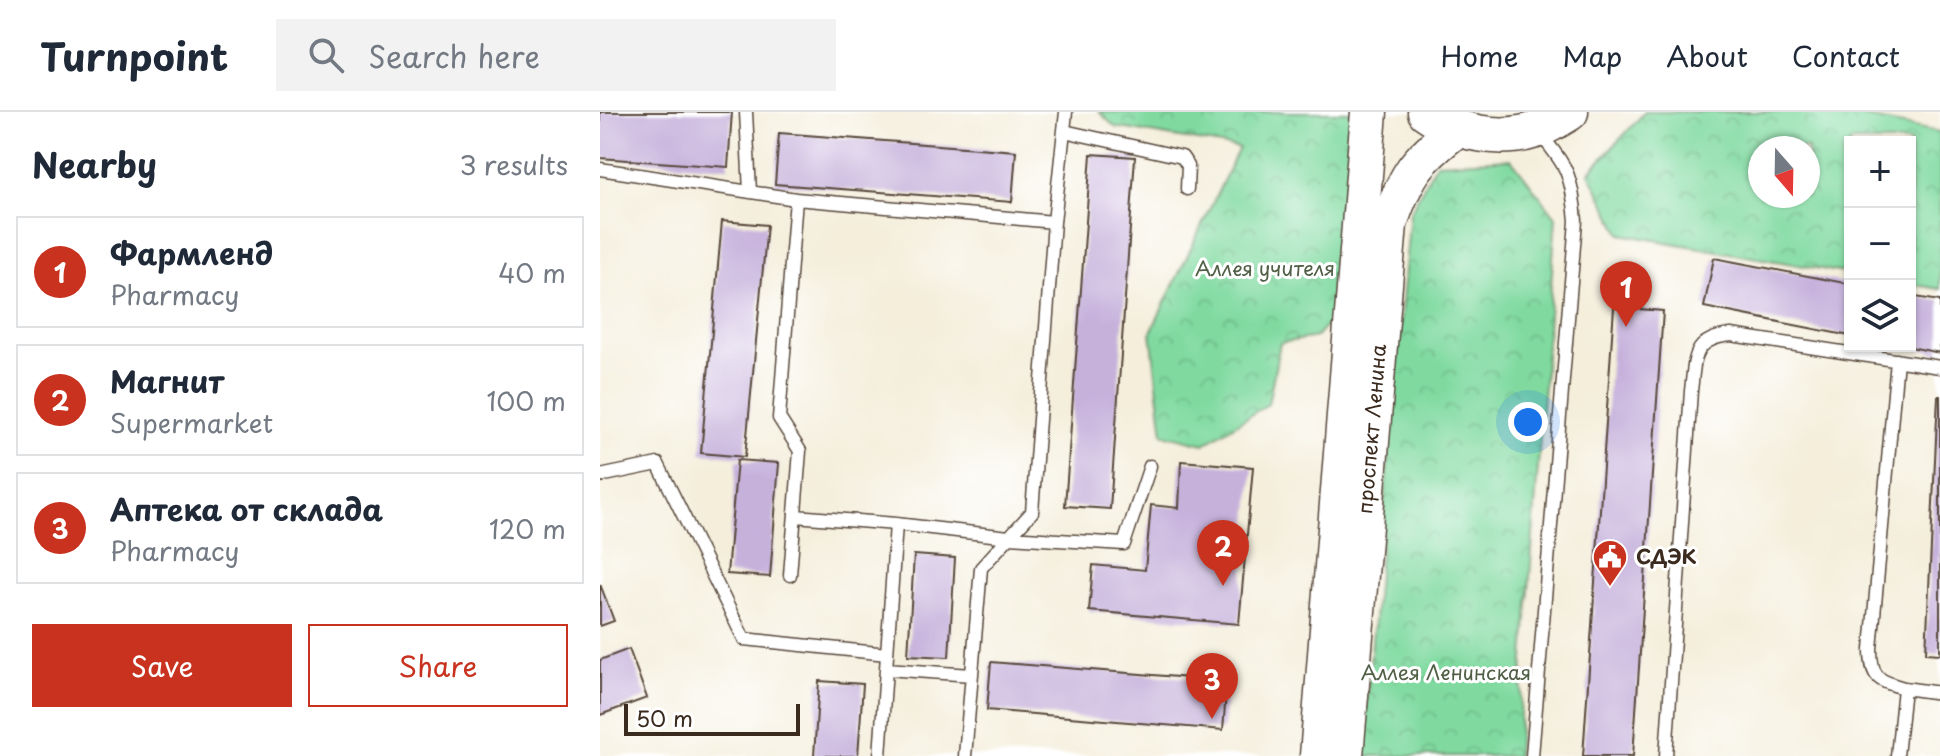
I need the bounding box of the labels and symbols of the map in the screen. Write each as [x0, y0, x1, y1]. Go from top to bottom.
north arrow [1748, 136, 1820, 208]
park label: Аллея учителя [1195, 253, 1335, 283]
pin: 1 [1600, 261, 1652, 327]
street label: проспект Ленина [1349, 342, 1393, 515]
your location [1508, 402, 1548, 442]
pin: 2 [1197, 520, 1249, 586]
public building icon: СДЭК [1591, 538, 1629, 588]
place label: СДЭК [1636, 541, 1697, 571]
pin: 3 [1186, 653, 1238, 719]
park label: Аллея Ленинская [1361, 657, 1531, 687]
scale bar [624, 700, 800, 736]

